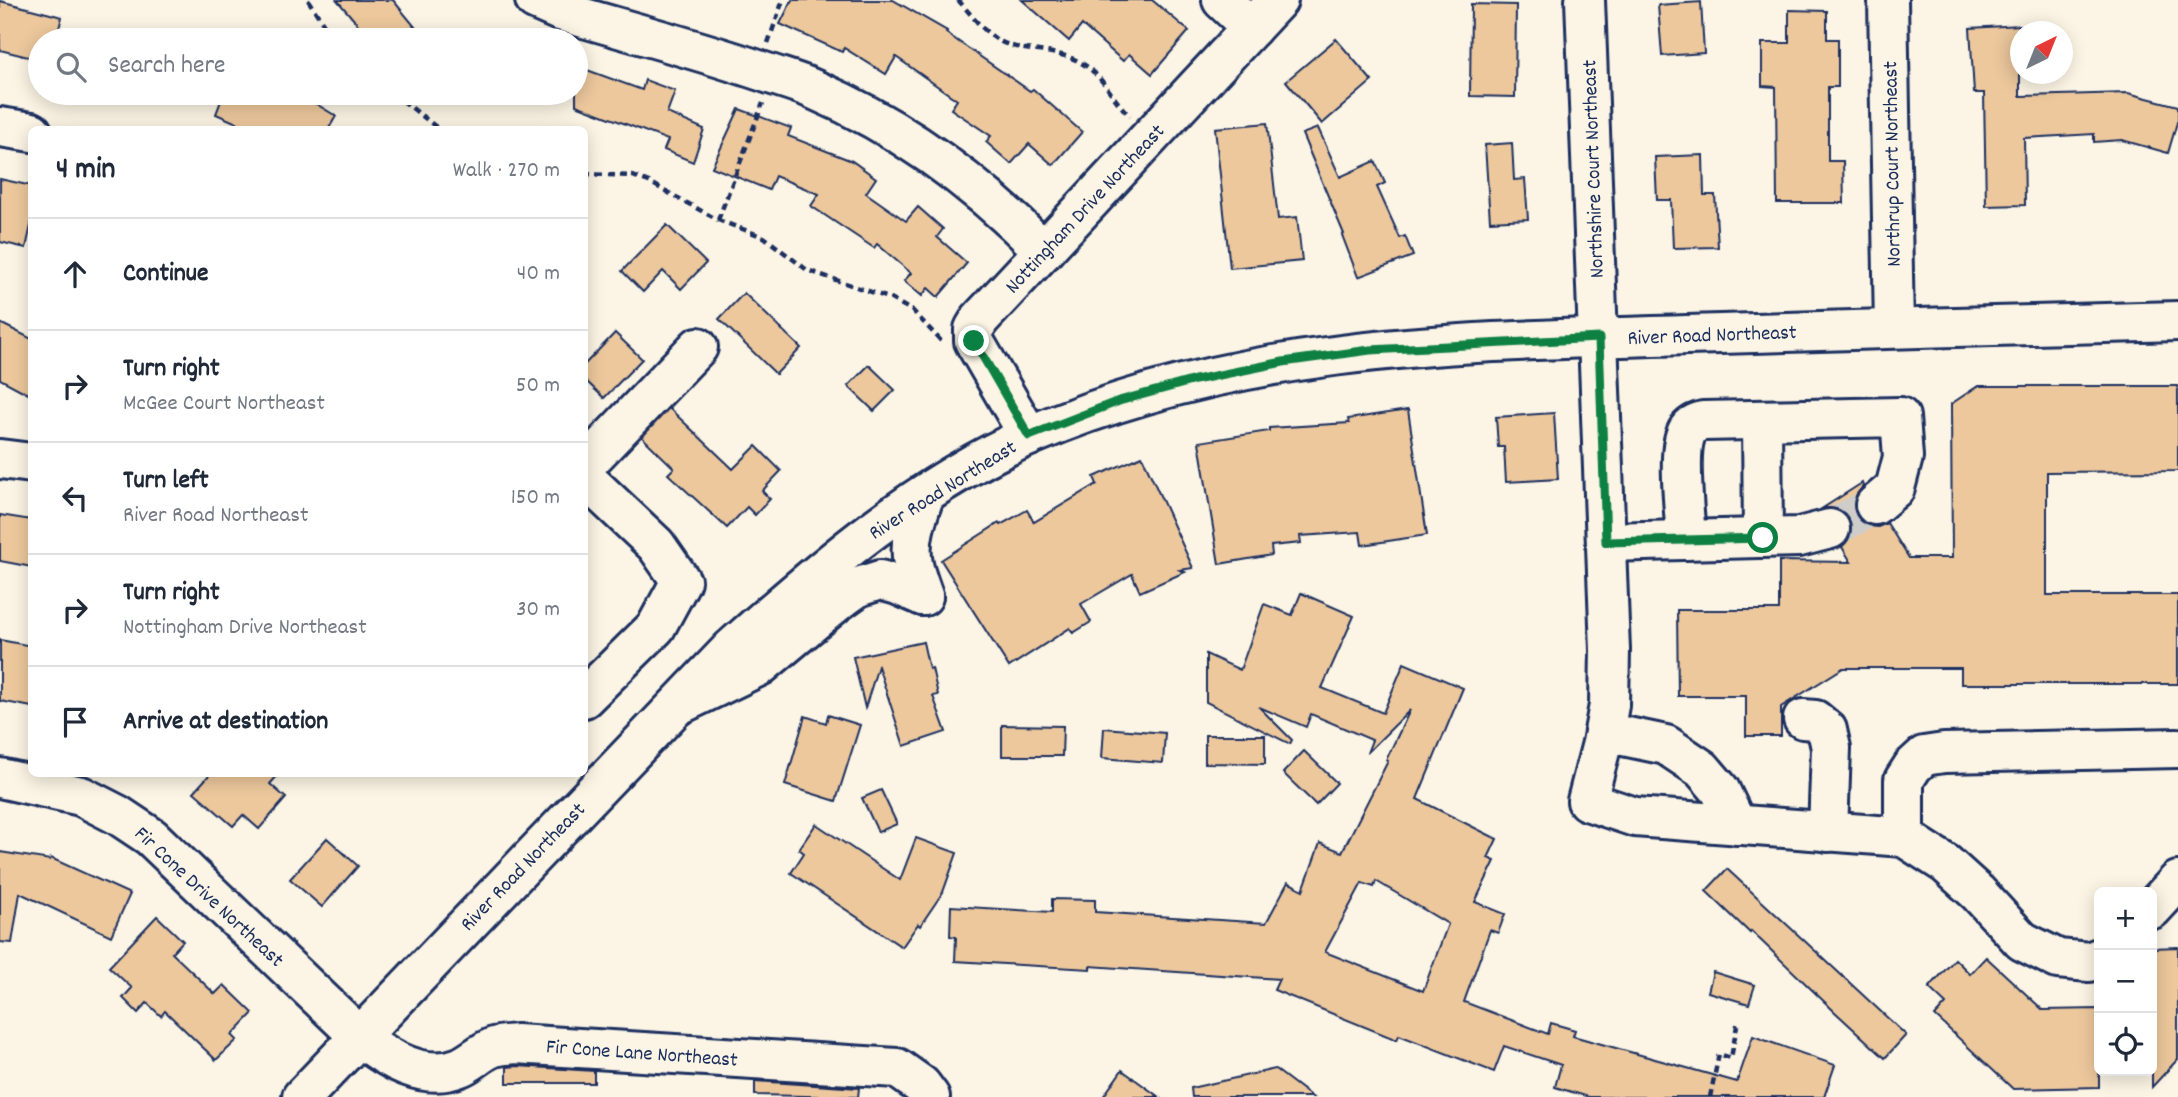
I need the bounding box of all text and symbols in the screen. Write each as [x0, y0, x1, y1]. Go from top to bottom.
north arrow [2010, 21, 2073, 84]
search box [28, 28, 588, 105]
icon: search [52, 48, 90, 86]
text: Search here [108, 48, 226, 85]
street label: Northshire Court Northeast [1576, 59, 1614, 279]
street label: Northrup Court Northeast [1877, 61, 1911, 267]
street label: Nottingham Drive Northeast [999, 118, 1173, 302]
text: 4 min [56, 150, 115, 193]
text: Walk · 270 m [453, 155, 560, 188]
icon: ahead [56, 255, 94, 293]
text: Continue [123, 256, 208, 293]
text: 40 m [517, 258, 560, 291]
street label: River Road Northeast [1627, 319, 1797, 355]
route end [958, 325, 989, 356]
text: Turn right [123, 351, 220, 388]
icon: right [56, 367, 94, 405]
text: 50 m [516, 370, 560, 403]
text: McGee Court Northeast [123, 388, 325, 421]
street label: River Road Northeast [864, 434, 1024, 549]
text: Turn left [123, 463, 209, 500]
icon: left [56, 479, 94, 517]
text: 150 m [511, 482, 560, 515]
text: River Road Northeast [123, 500, 308, 533]
route start [1747, 522, 1778, 553]
text: Turn right [123, 575, 220, 612]
icon: right [56, 591, 94, 629]
text: 30 m [516, 594, 560, 627]
text: Nottingham Drive Northeast [123, 612, 367, 645]
icon: arrive [56, 703, 94, 741]
text: Arrive at destination [123, 704, 328, 741]
street label: River Road Northeast [455, 797, 594, 939]
street label: Fir Cone Drive Northeast [126, 821, 290, 976]
map controls [2094, 887, 2157, 1076]
button: + [2094, 887, 2157, 950]
button: − [2094, 950, 2157, 1013]
button: locate [2094, 1013, 2157, 1076]
street label: Fir Cone Lane Northeast [545, 1033, 739, 1077]

